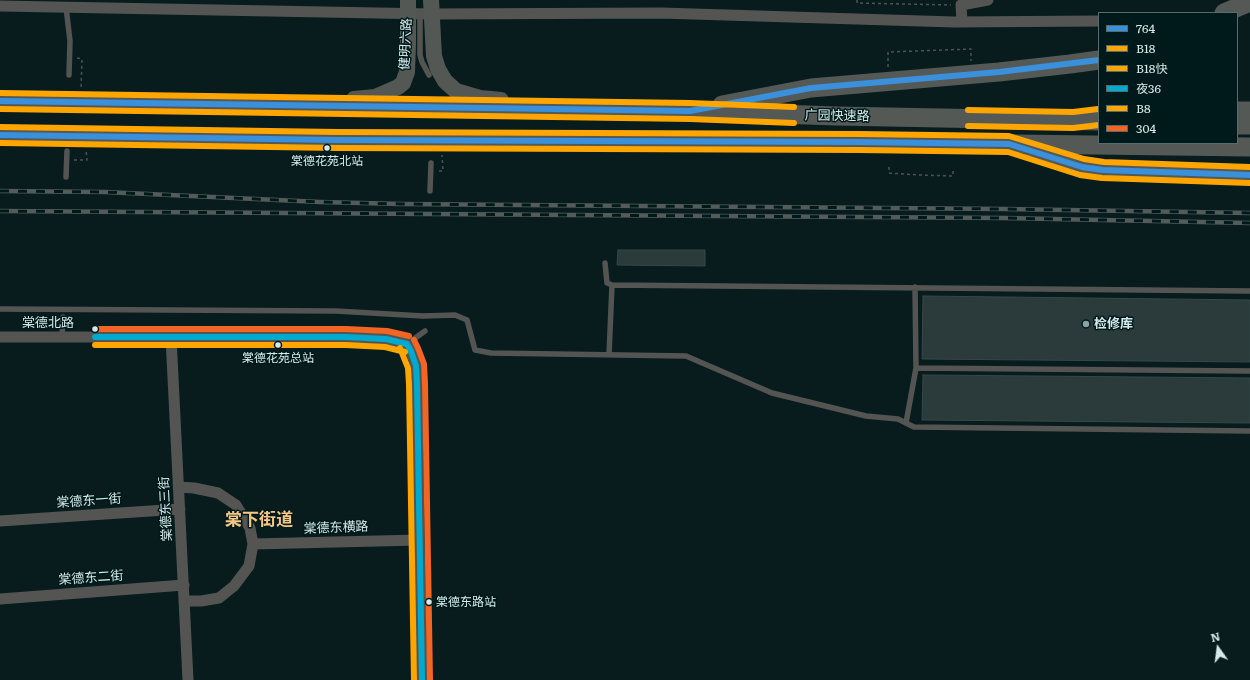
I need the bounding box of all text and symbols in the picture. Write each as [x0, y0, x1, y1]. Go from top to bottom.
legend [1098, 12, 1238, 144]
street label: 健明六路 [397, 18, 415, 70]
text: 764 [1136, 19, 1155, 37]
text: B18 [1136, 39, 1155, 57]
text: B18快 [1136, 59, 1167, 77]
text: 夜36 [1136, 79, 1161, 97]
text: B8 [1136, 99, 1151, 117]
street label: 广园快速路 [804, 108, 870, 124]
text: 304 [1136, 119, 1156, 137]
marker: 棠德花苑北站 [322, 143, 332, 153]
place label: 棠德花苑北站 [291, 154, 363, 168]
street label: 棠德北路 [22, 315, 74, 331]
place label: 检修库 [1094, 316, 1133, 332]
marker: 检修库 [1081, 319, 1091, 329]
unlabelled marker [90, 324, 100, 334]
marker: 棠德花苑总站 [273, 340, 283, 350]
place label: 棠德花苑总站 [242, 351, 314, 365]
street label: 棠德东三街 [157, 476, 175, 542]
street label: 棠德东一街 [56, 491, 122, 511]
district label: 棠下街道 [225, 510, 293, 530]
street label: 棠德东横路 [303, 519, 369, 537]
street label: 棠德东二街 [58, 568, 124, 588]
place label: 棠德东路站 [436, 595, 496, 609]
marker: 棠德东路站 [424, 597, 434, 607]
text: N [1209, 627, 1222, 645]
north arrow [1198, 628, 1238, 668]

